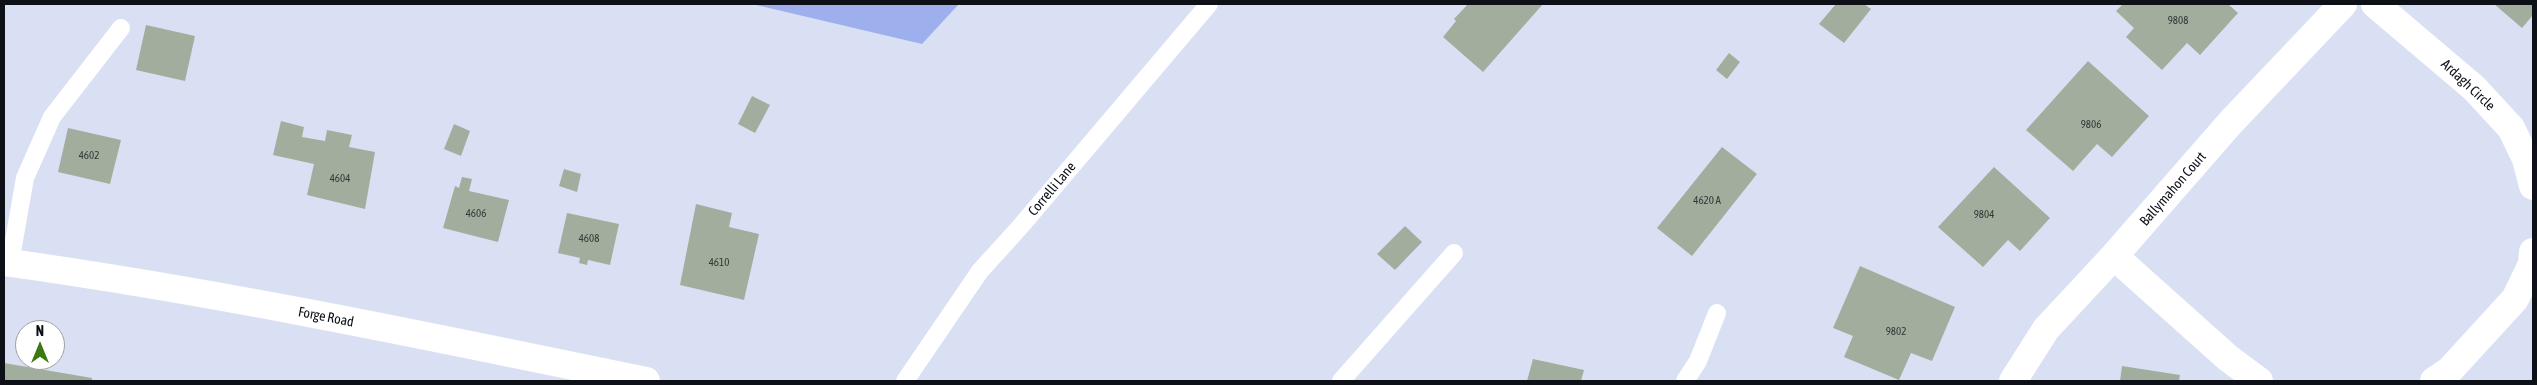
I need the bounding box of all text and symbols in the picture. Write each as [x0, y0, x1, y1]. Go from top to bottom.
house number: 9808 [2168, 14, 2188, 28]
street label: Ardagh Circle [2438, 56, 2498, 114]
house number: 9806 [2081, 118, 2101, 132]
house number: 4602 [79, 149, 99, 163]
street label: Ballymahon Court [2136, 149, 2210, 229]
street label: Correlli Lane [1025, 159, 1079, 219]
house number: 4604 [330, 172, 350, 186]
house number: 4620 A [1693, 194, 1721, 208]
house number: 4606 [466, 207, 486, 221]
house number: 9804 [1974, 208, 1994, 222]
house number: 4608 [579, 232, 599, 246]
house number: 4610 [709, 256, 729, 270]
street label: Forge Road [297, 303, 355, 331]
north arrow [15, 320, 65, 370]
text: N [36, 323, 44, 339]
house number: 9802 [1886, 325, 1906, 339]

